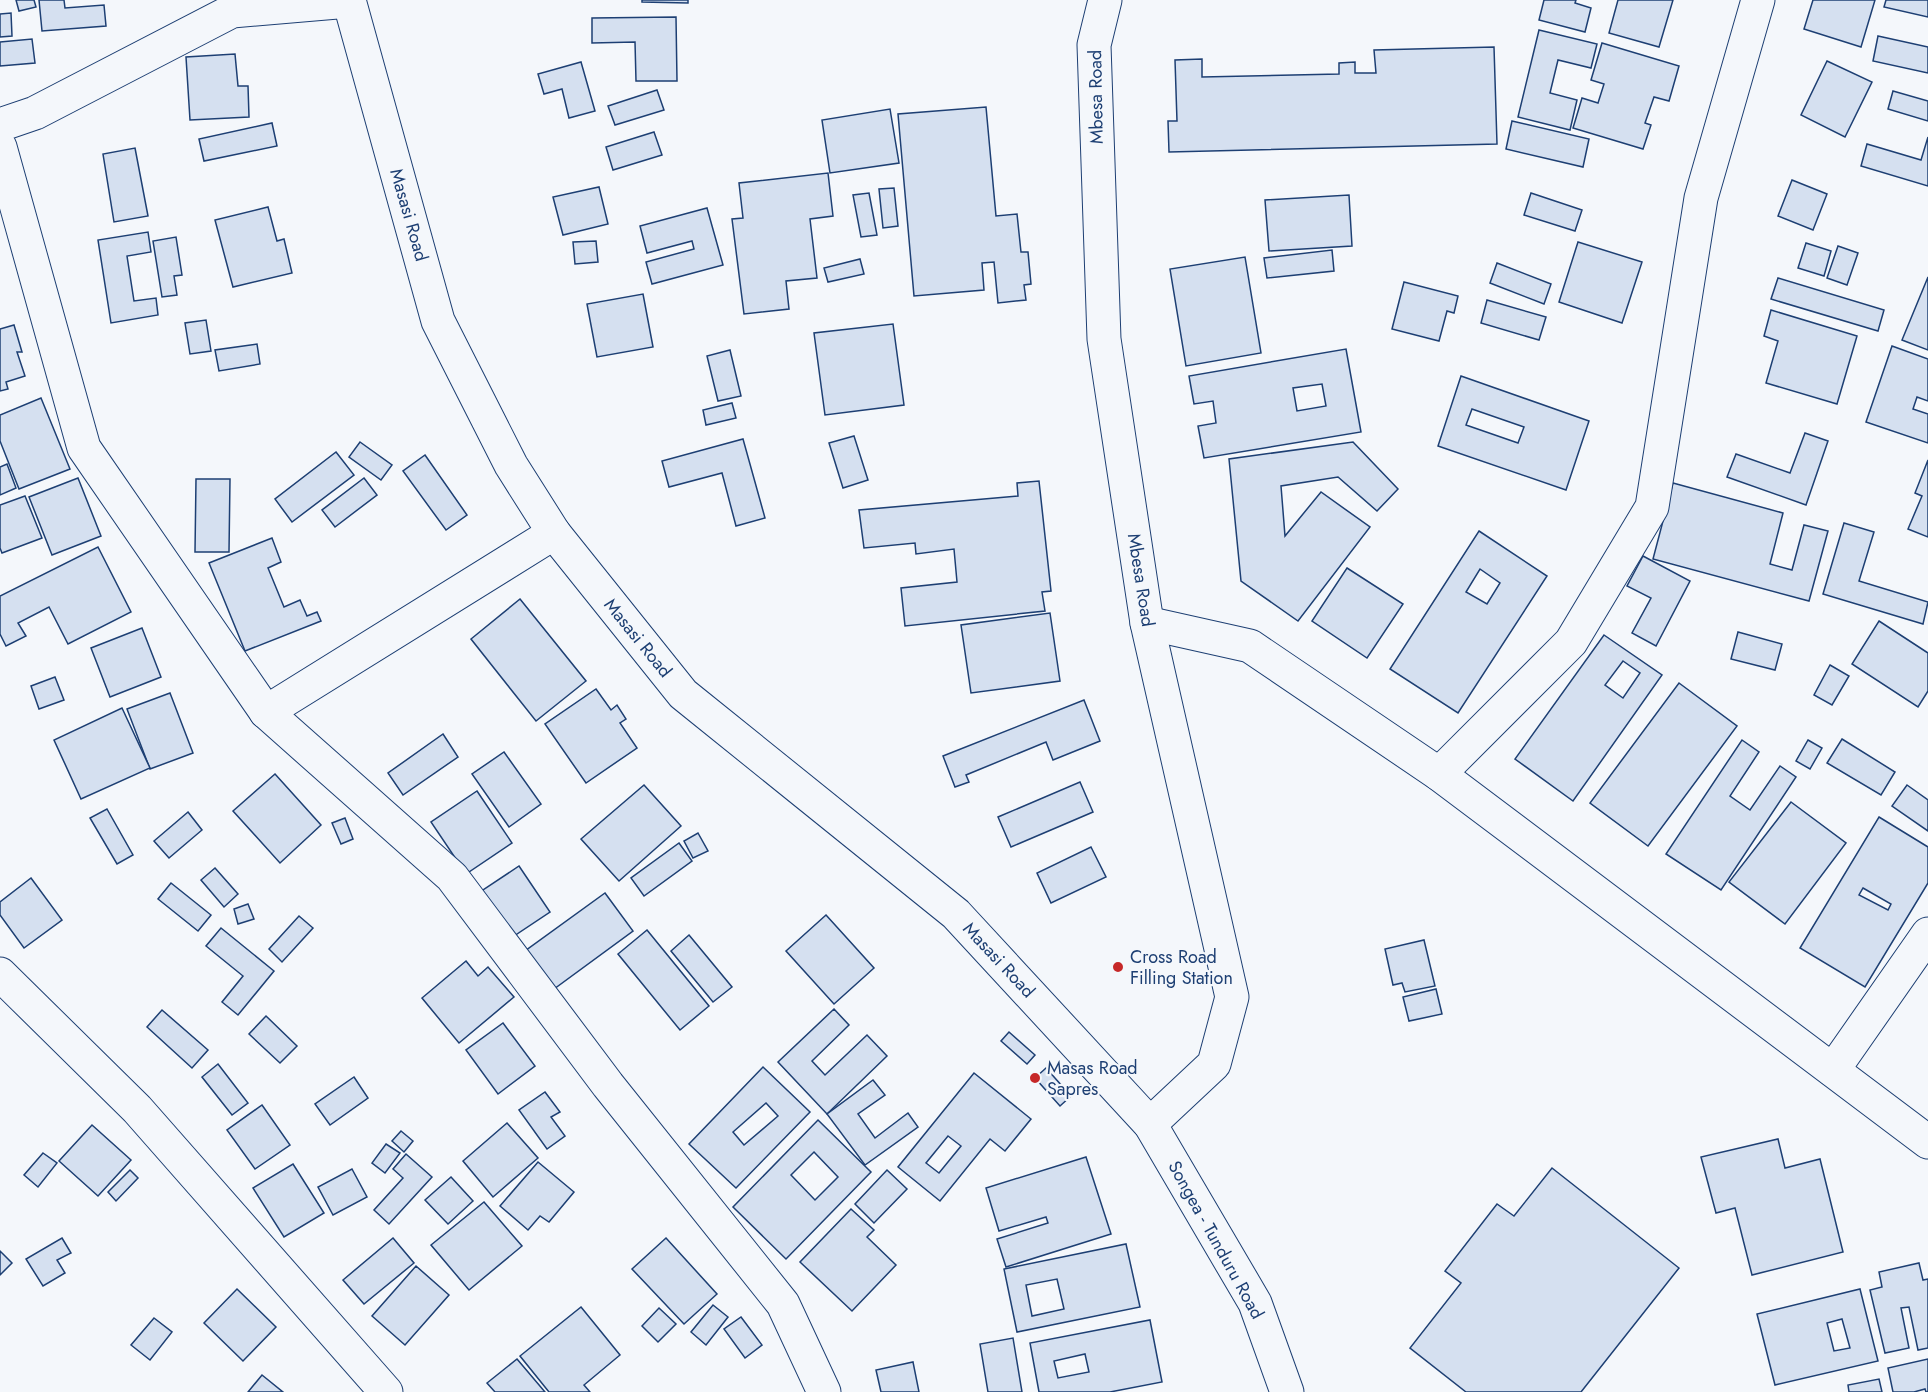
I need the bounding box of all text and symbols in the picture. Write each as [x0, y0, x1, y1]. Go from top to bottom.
street label: Mbesa Road [1082, 50, 1110, 144]
street label: Masasi Road [383, 166, 435, 264]
street label: Mbesa Road [1121, 531, 1161, 629]
street label: Masasi Road [598, 593, 678, 683]
street label: Masasi Road [957, 916, 1041, 1004]
place label: Cross Road Filling Station [1130, 944, 1233, 991]
marker: Cross Road Filling Station [1111, 960, 1125, 974]
place label: Masas Road Sapres [1047, 1055, 1138, 1102]
marker: Masas Road Sapres [1028, 1071, 1042, 1085]
street label: Songea - Tunduru Road [1162, 1156, 1270, 1324]

